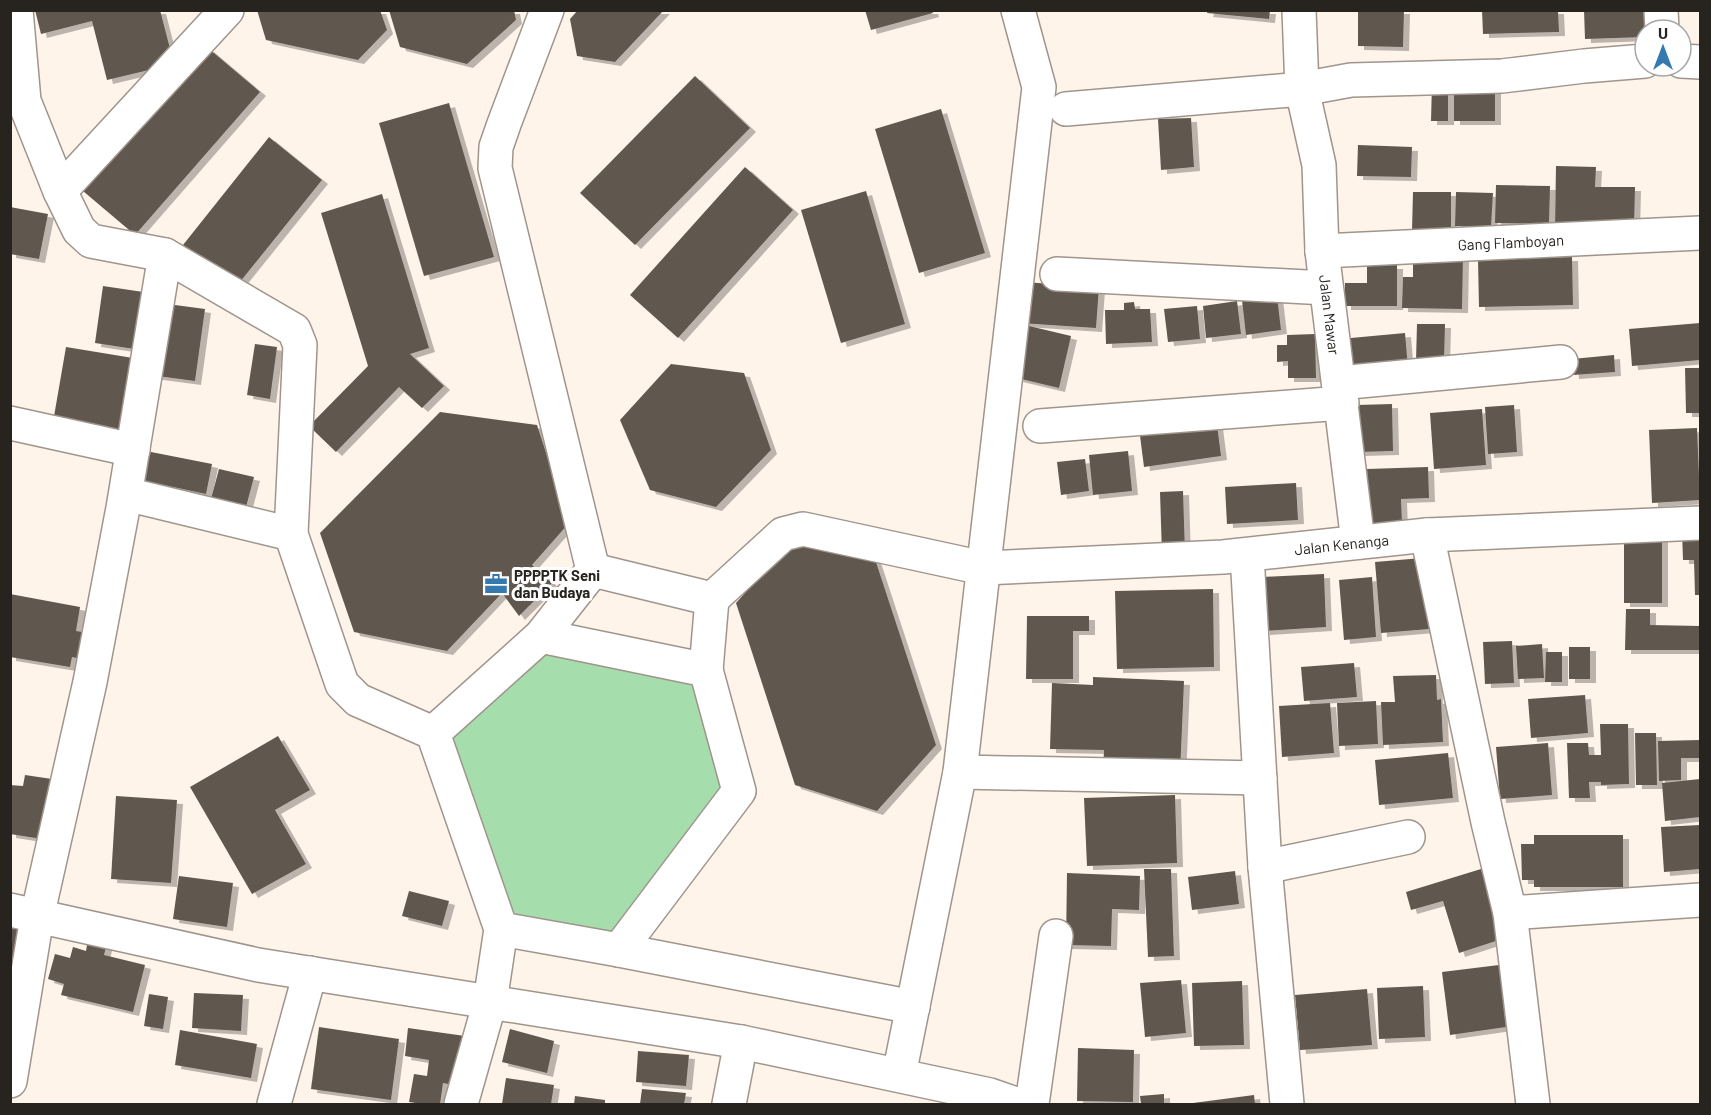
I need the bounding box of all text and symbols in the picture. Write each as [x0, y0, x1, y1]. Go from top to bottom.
north arrow [1633, 18, 1693, 78]
text: U [1658, 23, 1668, 42]
street label: Gang Flamboyan [1457, 230, 1564, 254]
street label: Jalan Mawar [1316, 274, 1344, 356]
street label: Jalan Kenanga [1293, 530, 1390, 558]
place label: PPPPTK Seni dan Budaya [514, 566, 600, 601]
office icon: PPPPTK Seni dan Budaya [483, 571, 509, 597]

